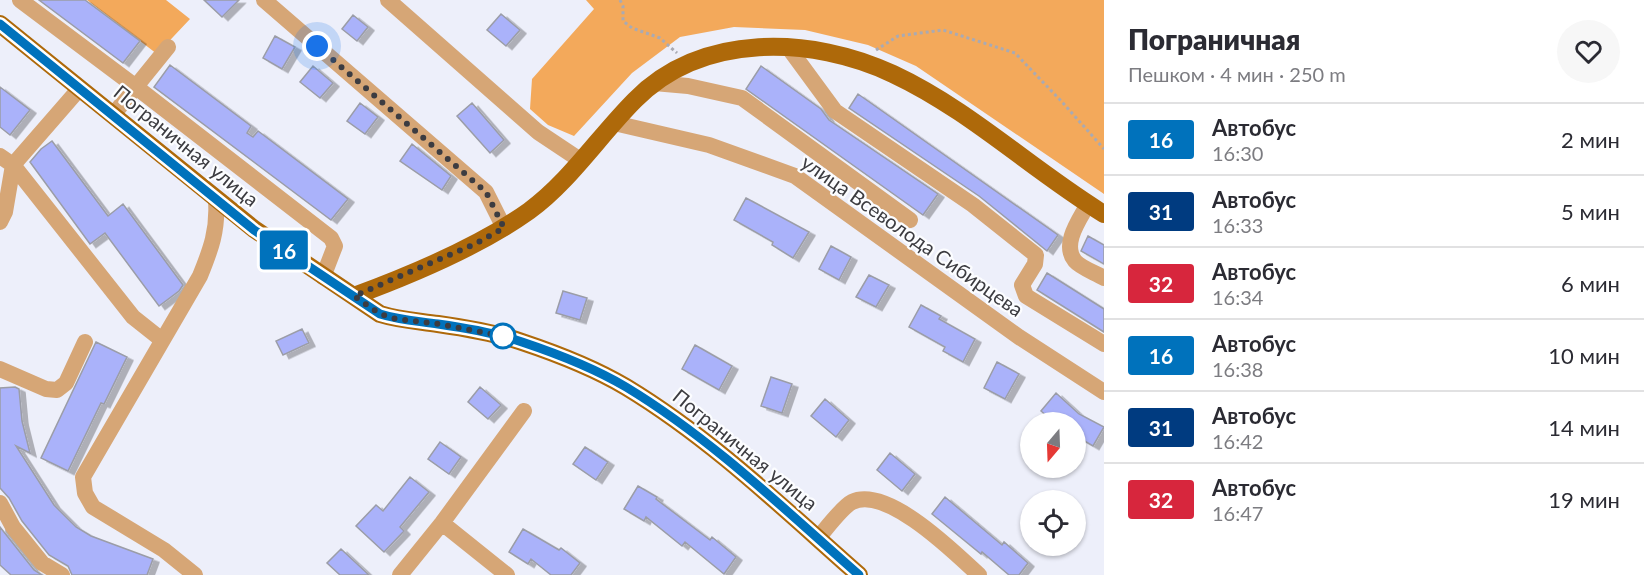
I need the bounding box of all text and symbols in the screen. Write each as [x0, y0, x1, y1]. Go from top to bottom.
button: heart [1557, 20, 1620, 83]
text: Пограничная [1128, 22, 1300, 56]
your location [302, 31, 332, 61]
text: Пешком · 4 мин · 250 m [1128, 62, 1346, 86]
street label: Пограничная улица [110, 80, 264, 211]
text: Автобус [1212, 114, 1296, 141]
text: 2 мин [1561, 126, 1620, 153]
text: 16 [1149, 127, 1173, 152]
text: 16:30 [1212, 141, 1263, 165]
street label: улица Всеволода Сибирцева [797, 149, 1028, 321]
text: Автобус [1212, 186, 1296, 213]
text: 5 мин [1561, 198, 1620, 225]
text: 31 [1149, 199, 1173, 224]
text: 16:33 [1212, 213, 1263, 237]
line badge: 16 [257, 230, 311, 270]
text: 16 [272, 238, 296, 263]
text: Автобус [1212, 258, 1296, 285]
text: 6 мин [1561, 270, 1620, 297]
text: 32 [1149, 271, 1173, 296]
text: 16:34 [1212, 285, 1263, 309]
unlabelled marker [490, 323, 516, 349]
text: Автобус [1212, 330, 1296, 357]
text: 10 мин [1548, 342, 1620, 369]
text: 16 [1149, 343, 1173, 368]
text: 16:38 [1212, 357, 1263, 381]
street label: Пограничная улица [669, 384, 823, 515]
text: Автобус [1212, 402, 1296, 429]
north arrow [1020, 412, 1086, 478]
map controls [1020, 412, 1086, 556]
text: 14 мин [1548, 414, 1620, 441]
text: 31 [1149, 415, 1173, 440]
text: 16:42 [1212, 429, 1263, 453]
text: Автобус [1212, 474, 1296, 501]
text: 19 мин [1548, 486, 1620, 513]
text: 32 [1149, 487, 1173, 512]
button: locate [1020, 490, 1086, 556]
text: 16:47 [1212, 501, 1263, 525]

